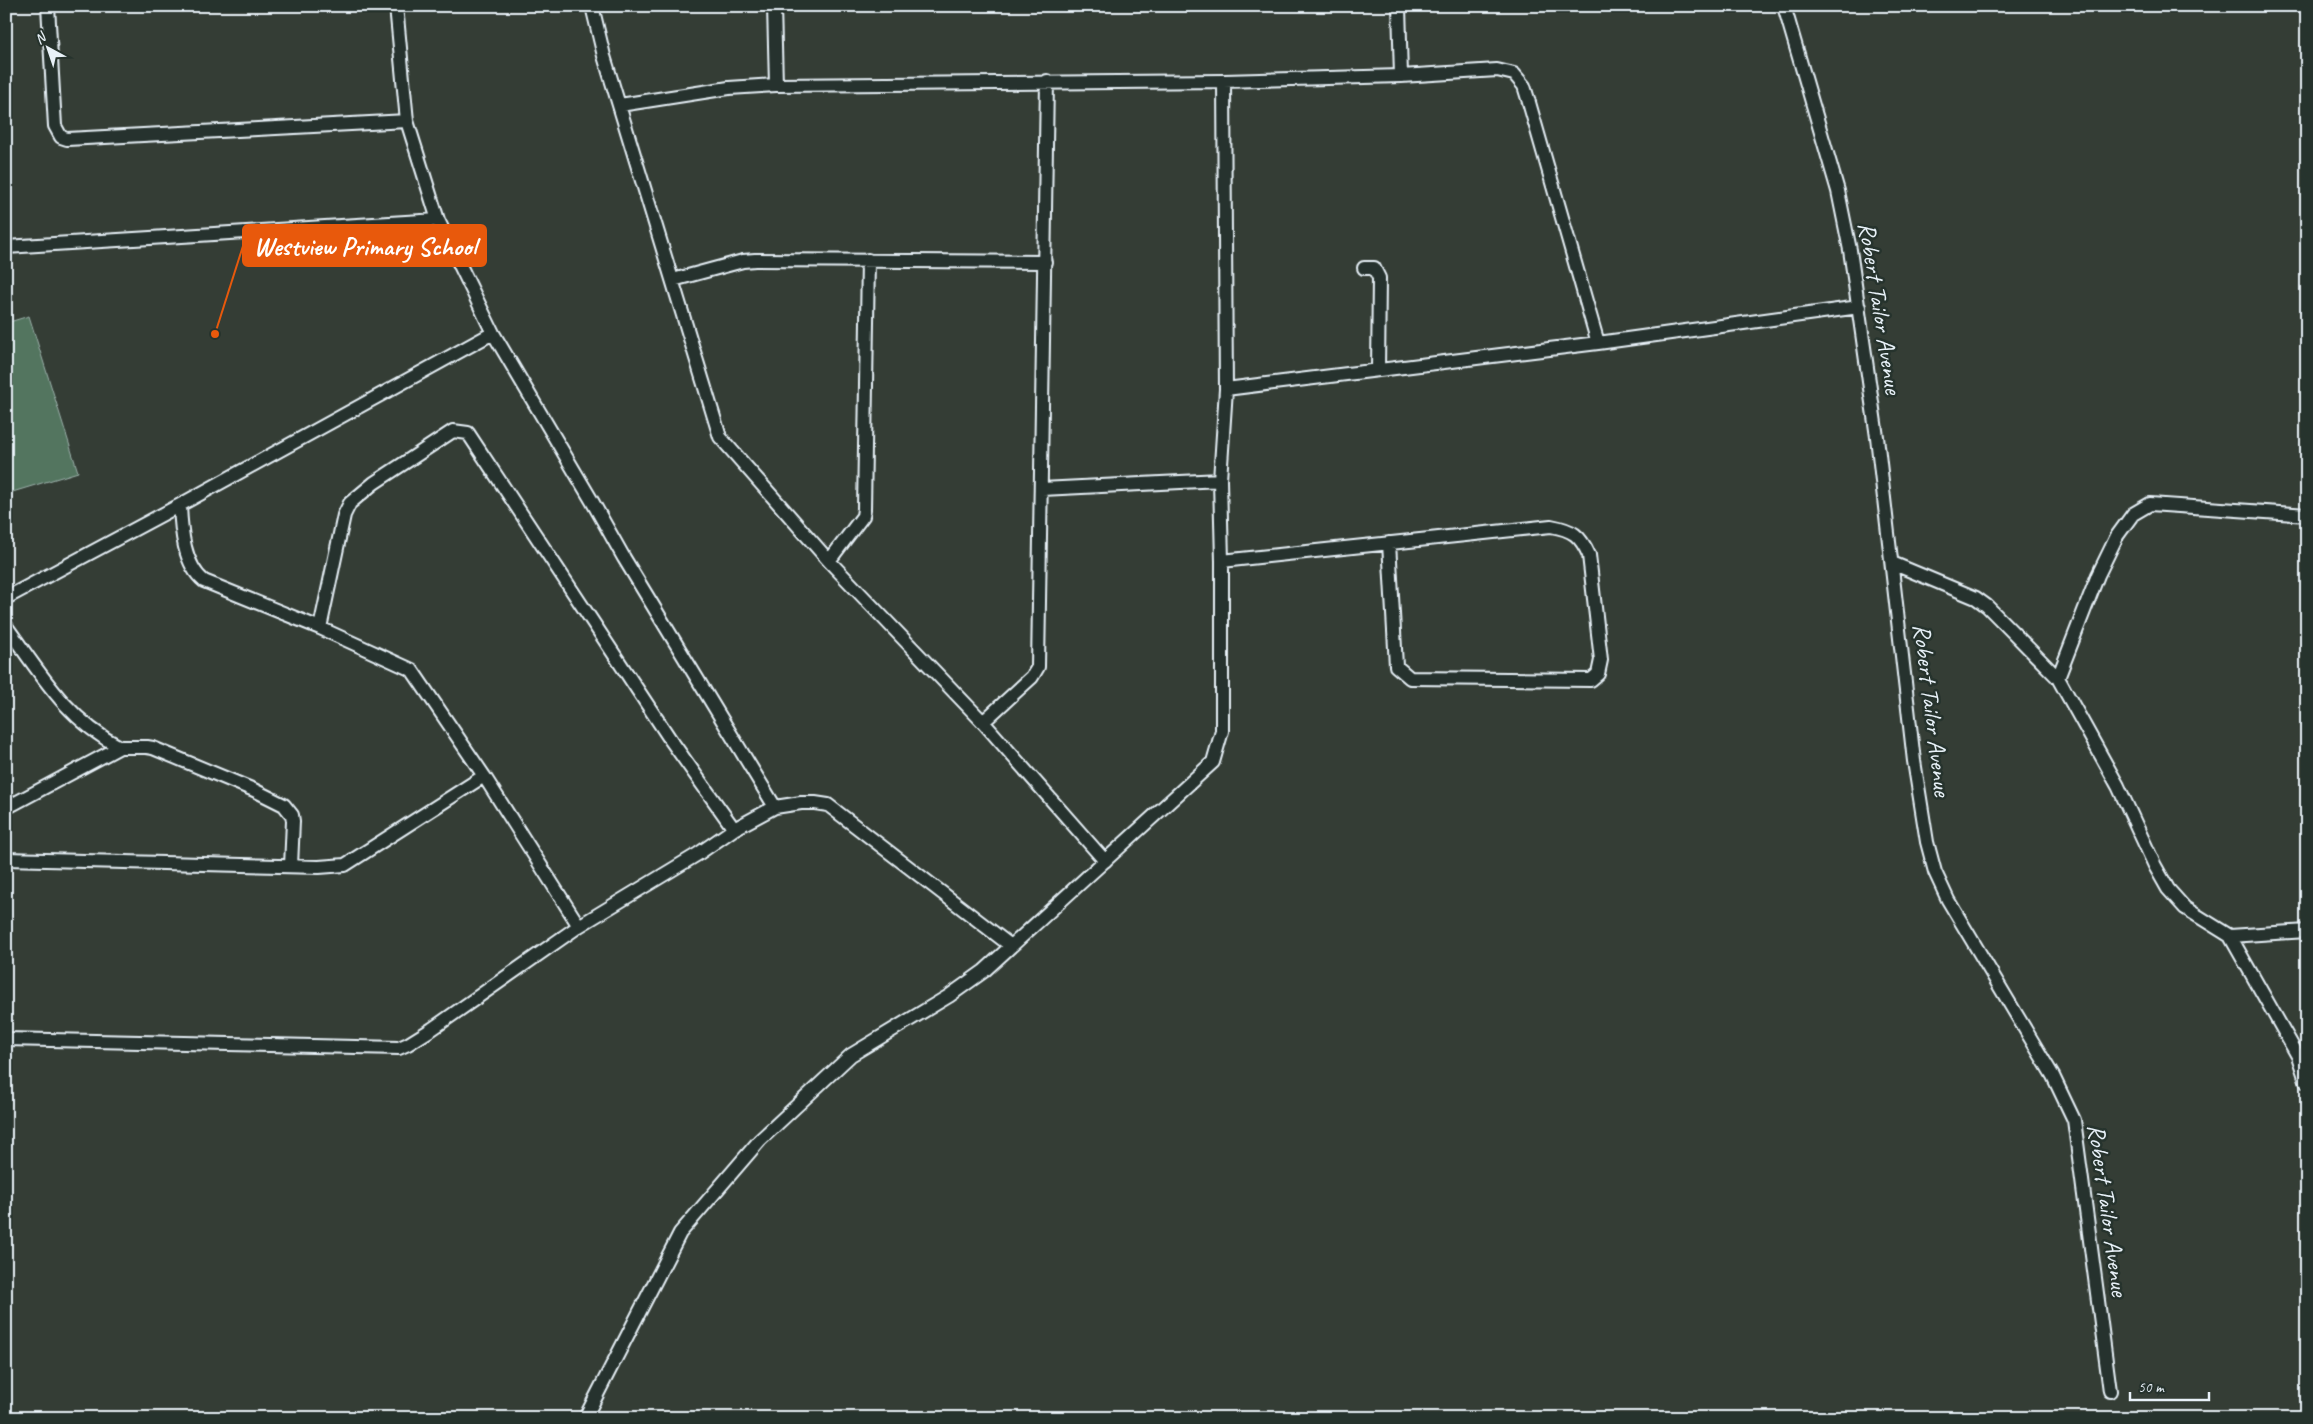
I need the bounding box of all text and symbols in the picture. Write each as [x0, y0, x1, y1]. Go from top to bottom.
north arrow [22, 22, 72, 72]
text: N [31, 28, 51, 48]
street label: Robert Tailor Avenue [1851, 220, 1910, 398]
callout: Westview Primary School [243, 225, 486, 266]
text: Westview Primary School [254, 230, 481, 263]
street label: Robert Tailor Avenue [1906, 622, 1959, 800]
street label: Robert Tailor Avenue [2080, 1122, 2136, 1300]
scale bar [2130, 1369, 2209, 1401]
text: 50 m [2138, 1378, 2165, 1397]

